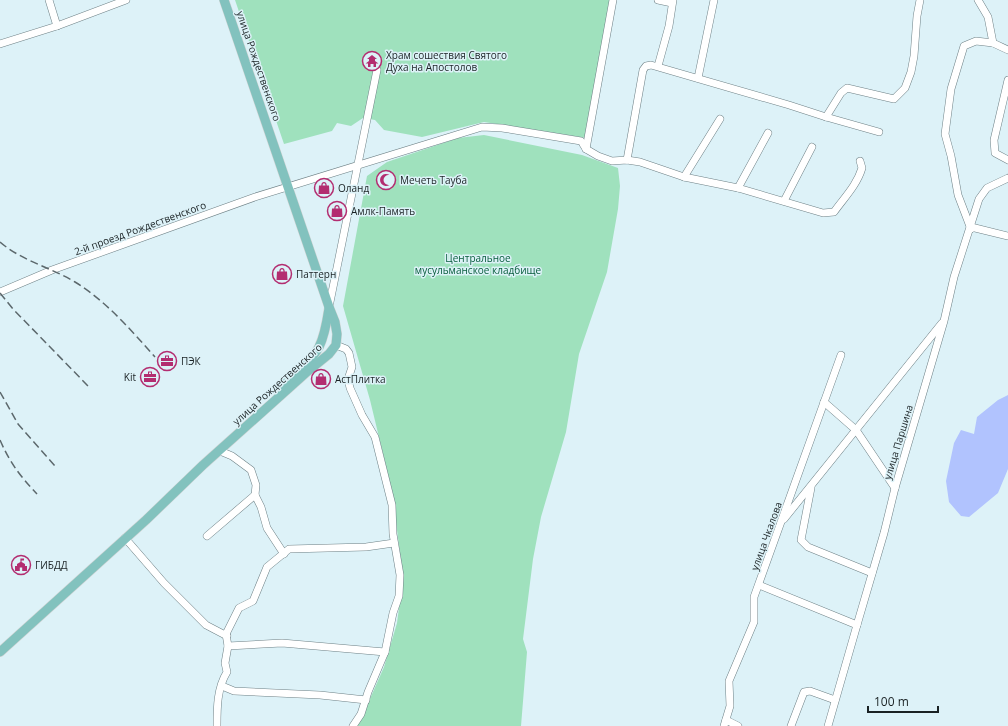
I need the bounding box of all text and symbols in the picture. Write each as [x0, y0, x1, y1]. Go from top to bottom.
street label: улица Рождественского [234, 9, 284, 123]
place label: Храм сошествия Святого Духа на Апостолов [386, 48, 507, 74]
temple icon: Храм сошествия Святого Духа на Апостолов [361, 50, 383, 72]
mosque icon: Мечеть Тауба [375, 169, 397, 191]
place label: Мечеть Тауба [400, 173, 467, 187]
shop icon: Оланд [313, 177, 335, 199]
place label: Оланд [338, 181, 369, 195]
street label: 2-й проезд Рождественского [72, 198, 208, 258]
shop icon: Амлк-Память [326, 200, 348, 222]
place label: Амлк-Память [351, 204, 415, 218]
park label: Центральное мусульманское кладбище [415, 251, 542, 277]
shop icon: Паттерн [271, 263, 293, 285]
place label: Паттерн [296, 267, 336, 281]
street label: улица Рождественского [229, 340, 325, 428]
office icon: ПЭК [156, 350, 178, 372]
place label: ПЭК [181, 354, 202, 368]
office icon: Kit [139, 366, 161, 388]
shop icon: АстПлитка [310, 368, 332, 390]
place label: Kit [124, 370, 136, 384]
place label: АстПлитка [335, 372, 386, 386]
street label: улица Паршина [880, 403, 916, 481]
street label: улица Чкалова [747, 500, 785, 572]
public building icon: ГИБДД [10, 554, 32, 576]
place label: ГИБДД [35, 558, 68, 572]
scale bar [868, 688, 938, 714]
text: 100 m [874, 693, 909, 710]

